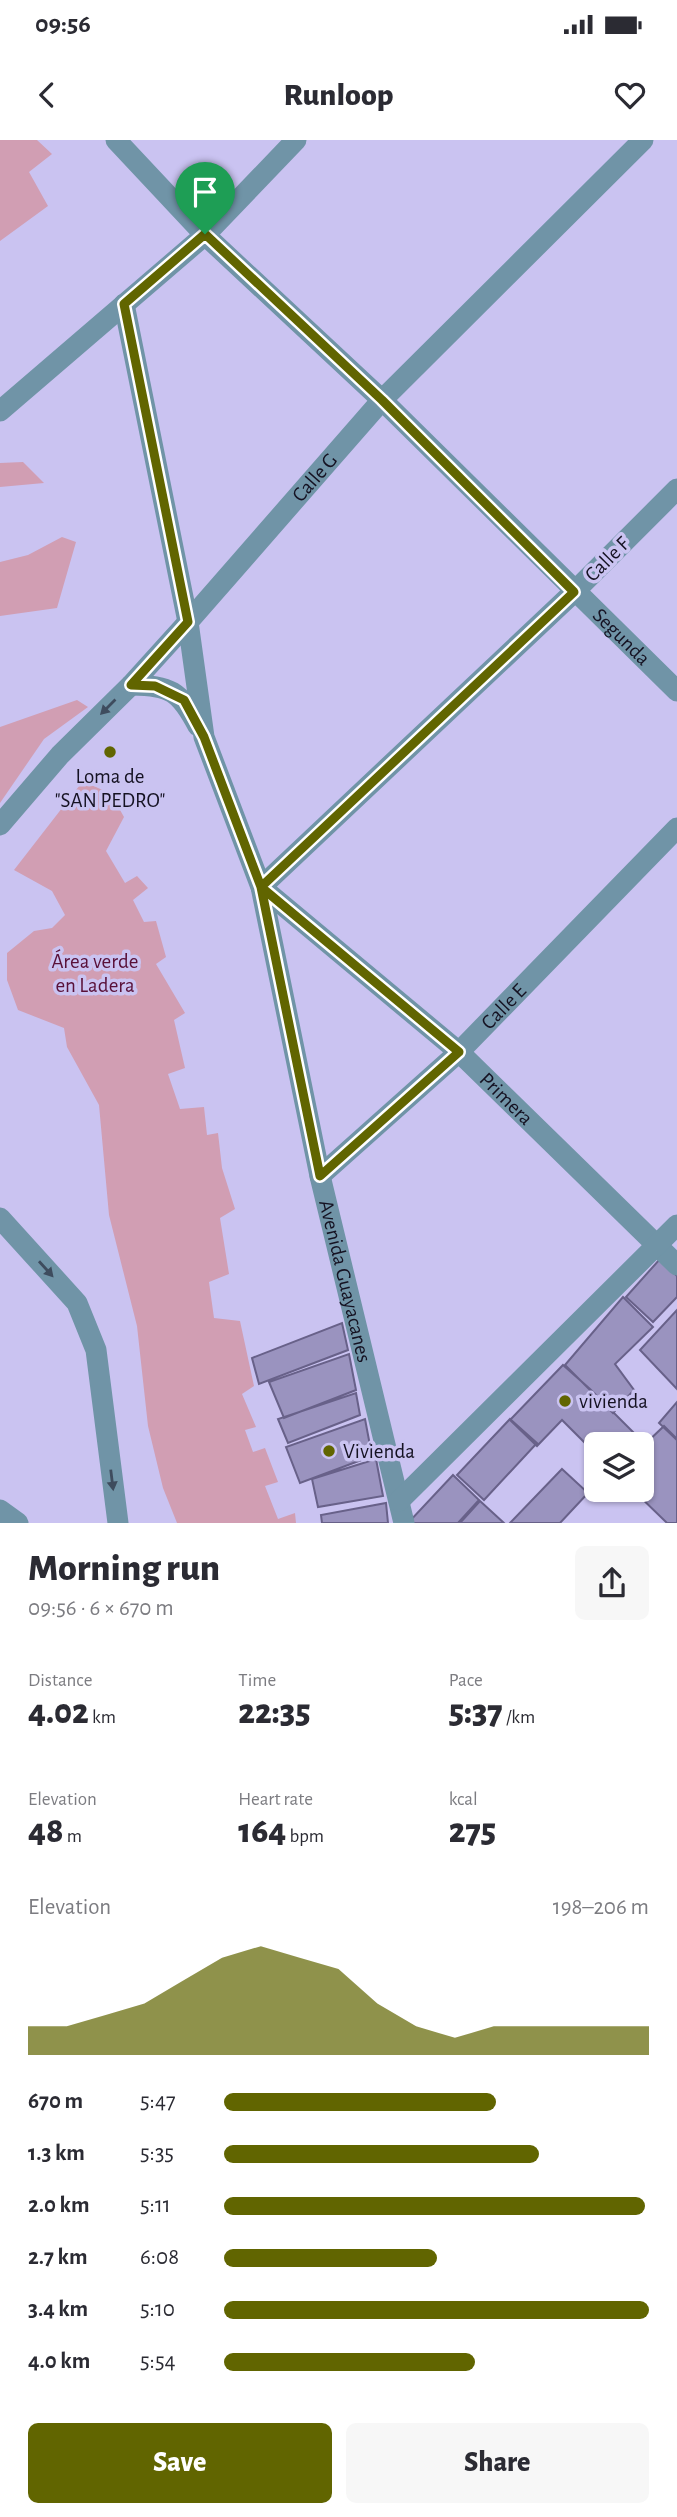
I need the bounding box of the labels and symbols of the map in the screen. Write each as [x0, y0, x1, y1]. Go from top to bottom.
pin [175, 162, 235, 234]
street label: Calle G [288, 449, 341, 506]
street label: Calle F [581, 532, 634, 586]
street label: Segunda [589, 604, 654, 670]
one-way arrow [100, 699, 117, 715]
marker: Loma de "SAN PEDRO" [102, 744, 118, 760]
place label: Loma de "SAN PEDRO" [55, 766, 165, 811]
park label: Área verde en Ladera [51, 949, 139, 996]
street label: Calle E [477, 980, 530, 1033]
street label: Primera [476, 1068, 537, 1129]
street label: Avenida Guayacanes [315, 1198, 375, 1365]
one-way arrow [38, 1260, 54, 1278]
place label: vivienda [579, 1391, 648, 1412]
marker: vivienda [557, 1393, 573, 1409]
place label: Vivienda [343, 1441, 415, 1462]
marker: Vivienda [321, 1443, 337, 1459]
one-way arrow [107, 1469, 118, 1491]

